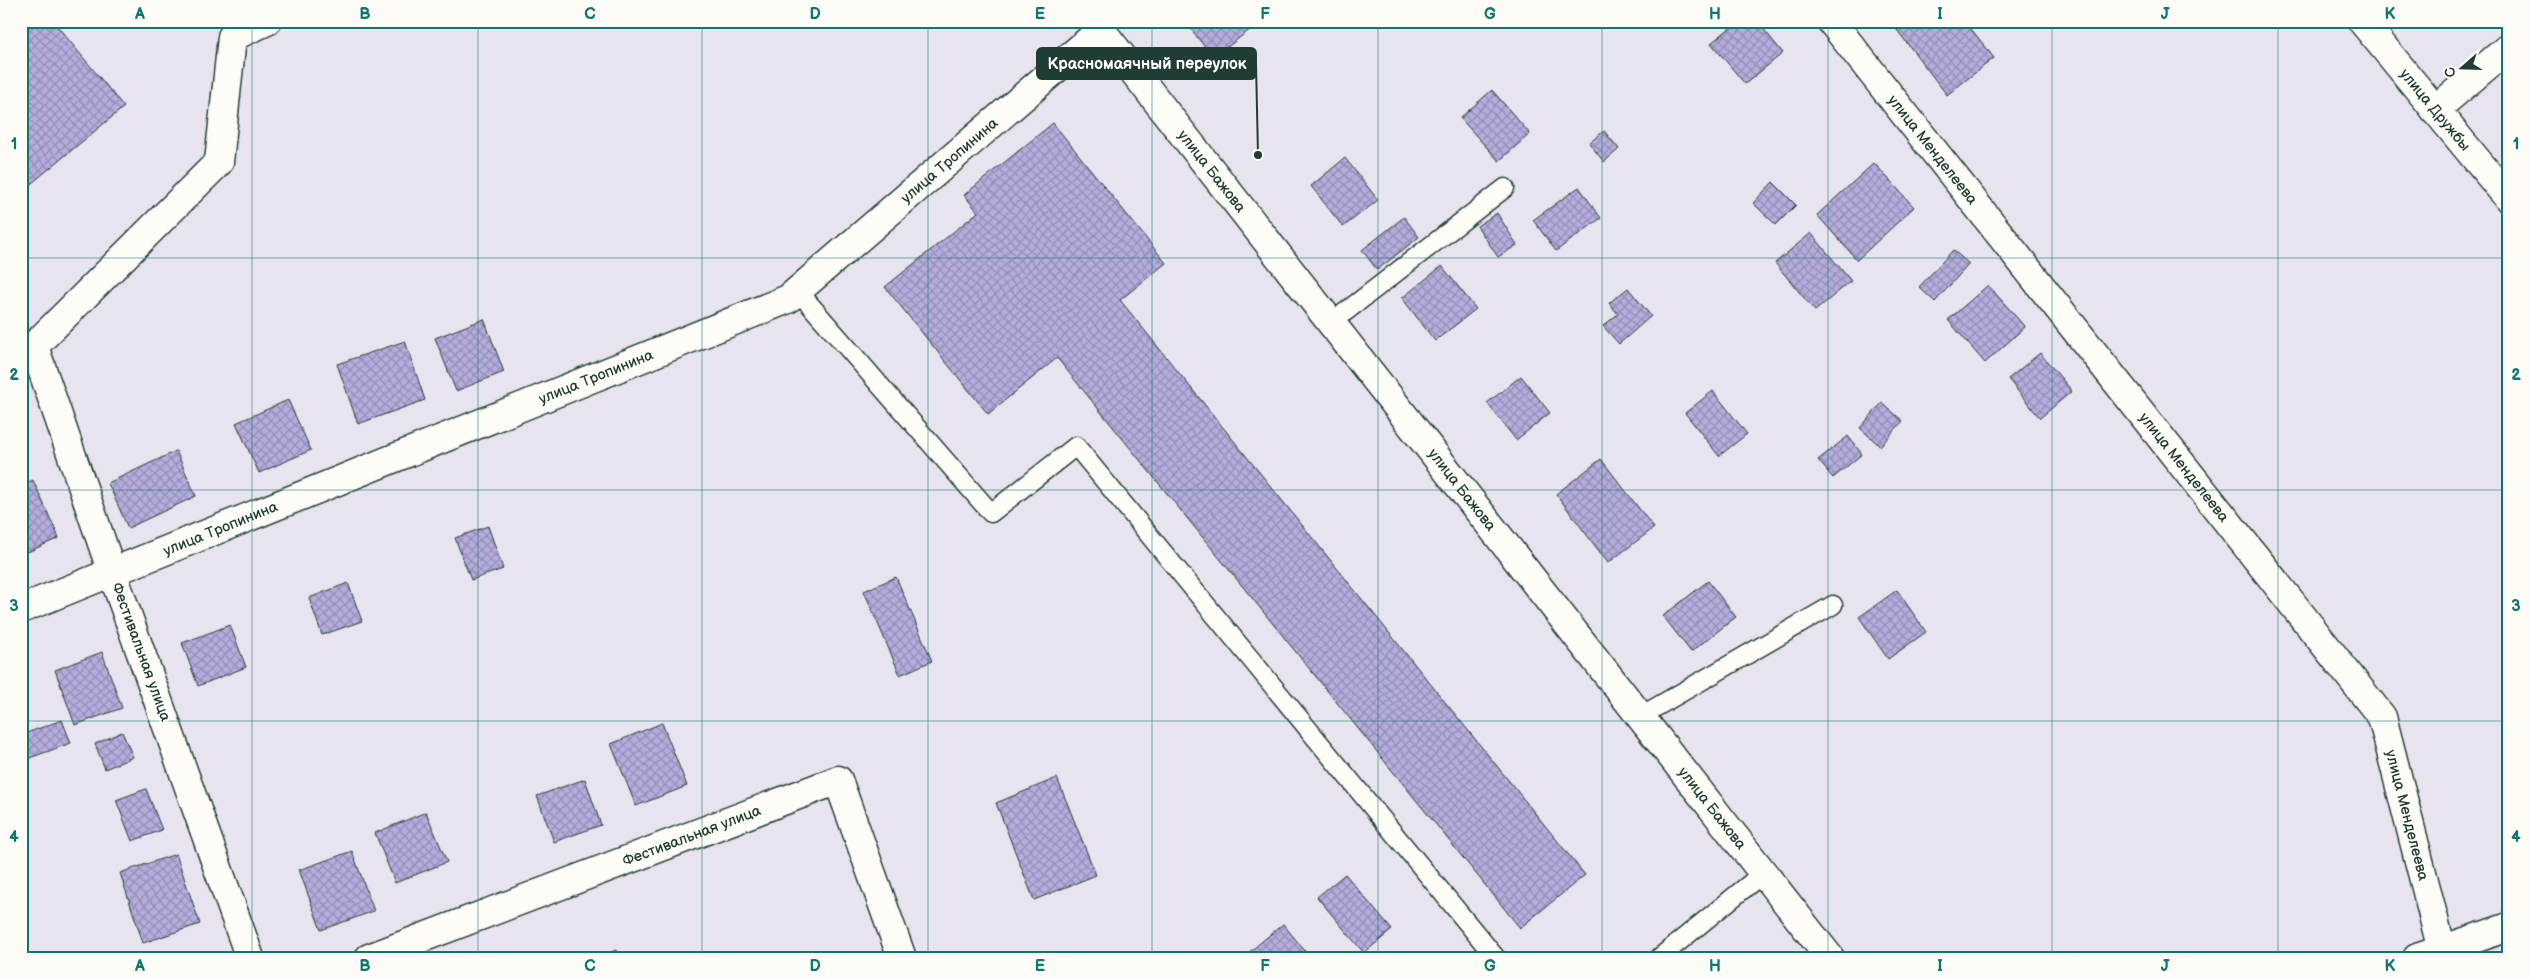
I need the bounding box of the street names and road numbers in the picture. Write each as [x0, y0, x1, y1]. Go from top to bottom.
street label: улица Дружбы [2396, 65, 2475, 155]
street label: улица Менделеева [1884, 91, 1982, 208]
street label: улица Тропинина [897, 113, 1002, 207]
street label: улица Бажова [1174, 126, 1250, 216]
street label: улица Тропинина [536, 345, 656, 408]
street label: улица Менделеева [2135, 409, 2233, 526]
street label: улица Бажова [1424, 445, 1500, 535]
street label: улица Тропинина [160, 497, 281, 560]
street label: Фестивальная улица [107, 580, 175, 724]
street label: улица Менделеева [2381, 748, 2433, 883]
street label: улица Бажова [1674, 763, 1751, 853]
street label: Фестивальная улица [620, 801, 764, 870]

